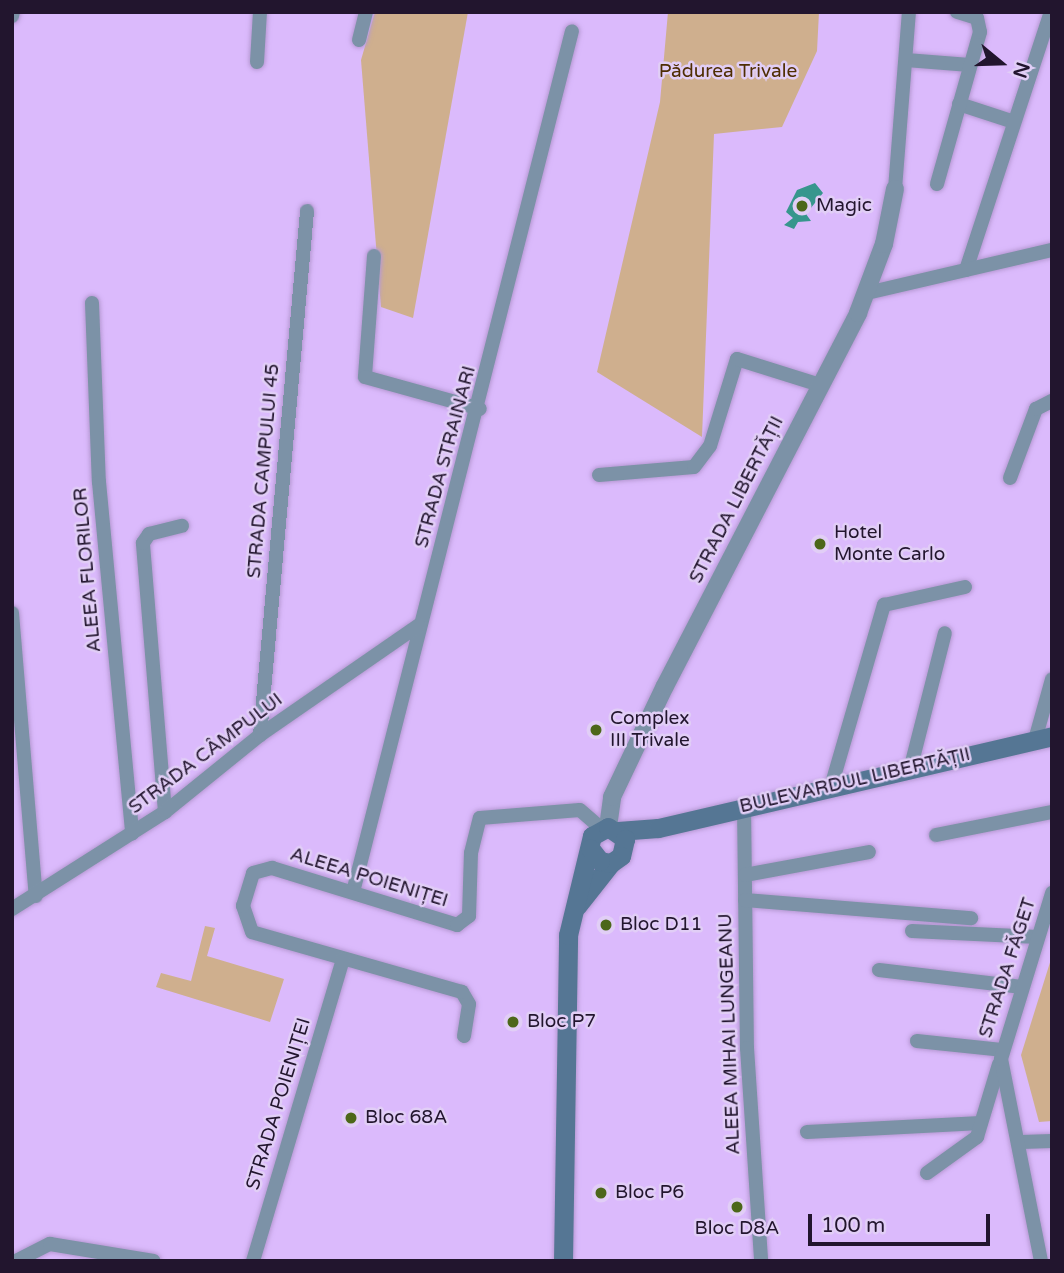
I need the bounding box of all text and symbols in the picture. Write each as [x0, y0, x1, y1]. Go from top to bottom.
north arrow [966, 28, 1036, 98]
text: N [1008, 59, 1034, 81]
park label: Pădurea Trivale [659, 61, 797, 83]
place label: Magic [816, 195, 872, 217]
marker: Magic [794, 198, 810, 214]
street label: STRADA CAMPULUI 45 [243, 363, 285, 579]
street label: STRADA STRAINARI [411, 364, 481, 550]
street label: STRADA LIBERTĂȚII [685, 413, 789, 587]
street label: ALEEA FLORILOR [69, 487, 107, 653]
place label: Hotel Monte Carlo [834, 522, 945, 566]
marker: Hotel Monte Carlo [812, 536, 828, 552]
street label: STRADA CÂMPULUI [125, 689, 287, 819]
place label: Complex III Trivale [610, 708, 690, 752]
marker: Complex III Trivale [588, 722, 604, 738]
street label: BULEVARDUL LIBERTĂȚII [737, 743, 973, 819]
street label: ALEEA POIENIȚEI [287, 843, 451, 913]
street label: STRADA FĂGET [975, 895, 1041, 1041]
street label: ALEEA MIHAI LUNGEANU [714, 913, 746, 1155]
place label: Bloc D11 [620, 914, 703, 936]
marker: Bloc D11 [598, 917, 614, 933]
place label: Bloc P7 [527, 1011, 596, 1033]
marker: Bloc P7 [505, 1014, 521, 1030]
street label: STRADA POIENIȚEI [242, 1015, 316, 1193]
place label: Bloc 68A [365, 1107, 447, 1129]
marker: Bloc 68A [343, 1110, 359, 1126]
place label: Bloc P6 [615, 1182, 684, 1204]
marker: Bloc P6 [593, 1185, 609, 1201]
marker: Bloc D8A [729, 1199, 745, 1215]
scale bar [812, 1200, 994, 1244]
text: 100 m [821, 1213, 885, 1238]
place label: Bloc D8A [695, 1218, 779, 1240]

